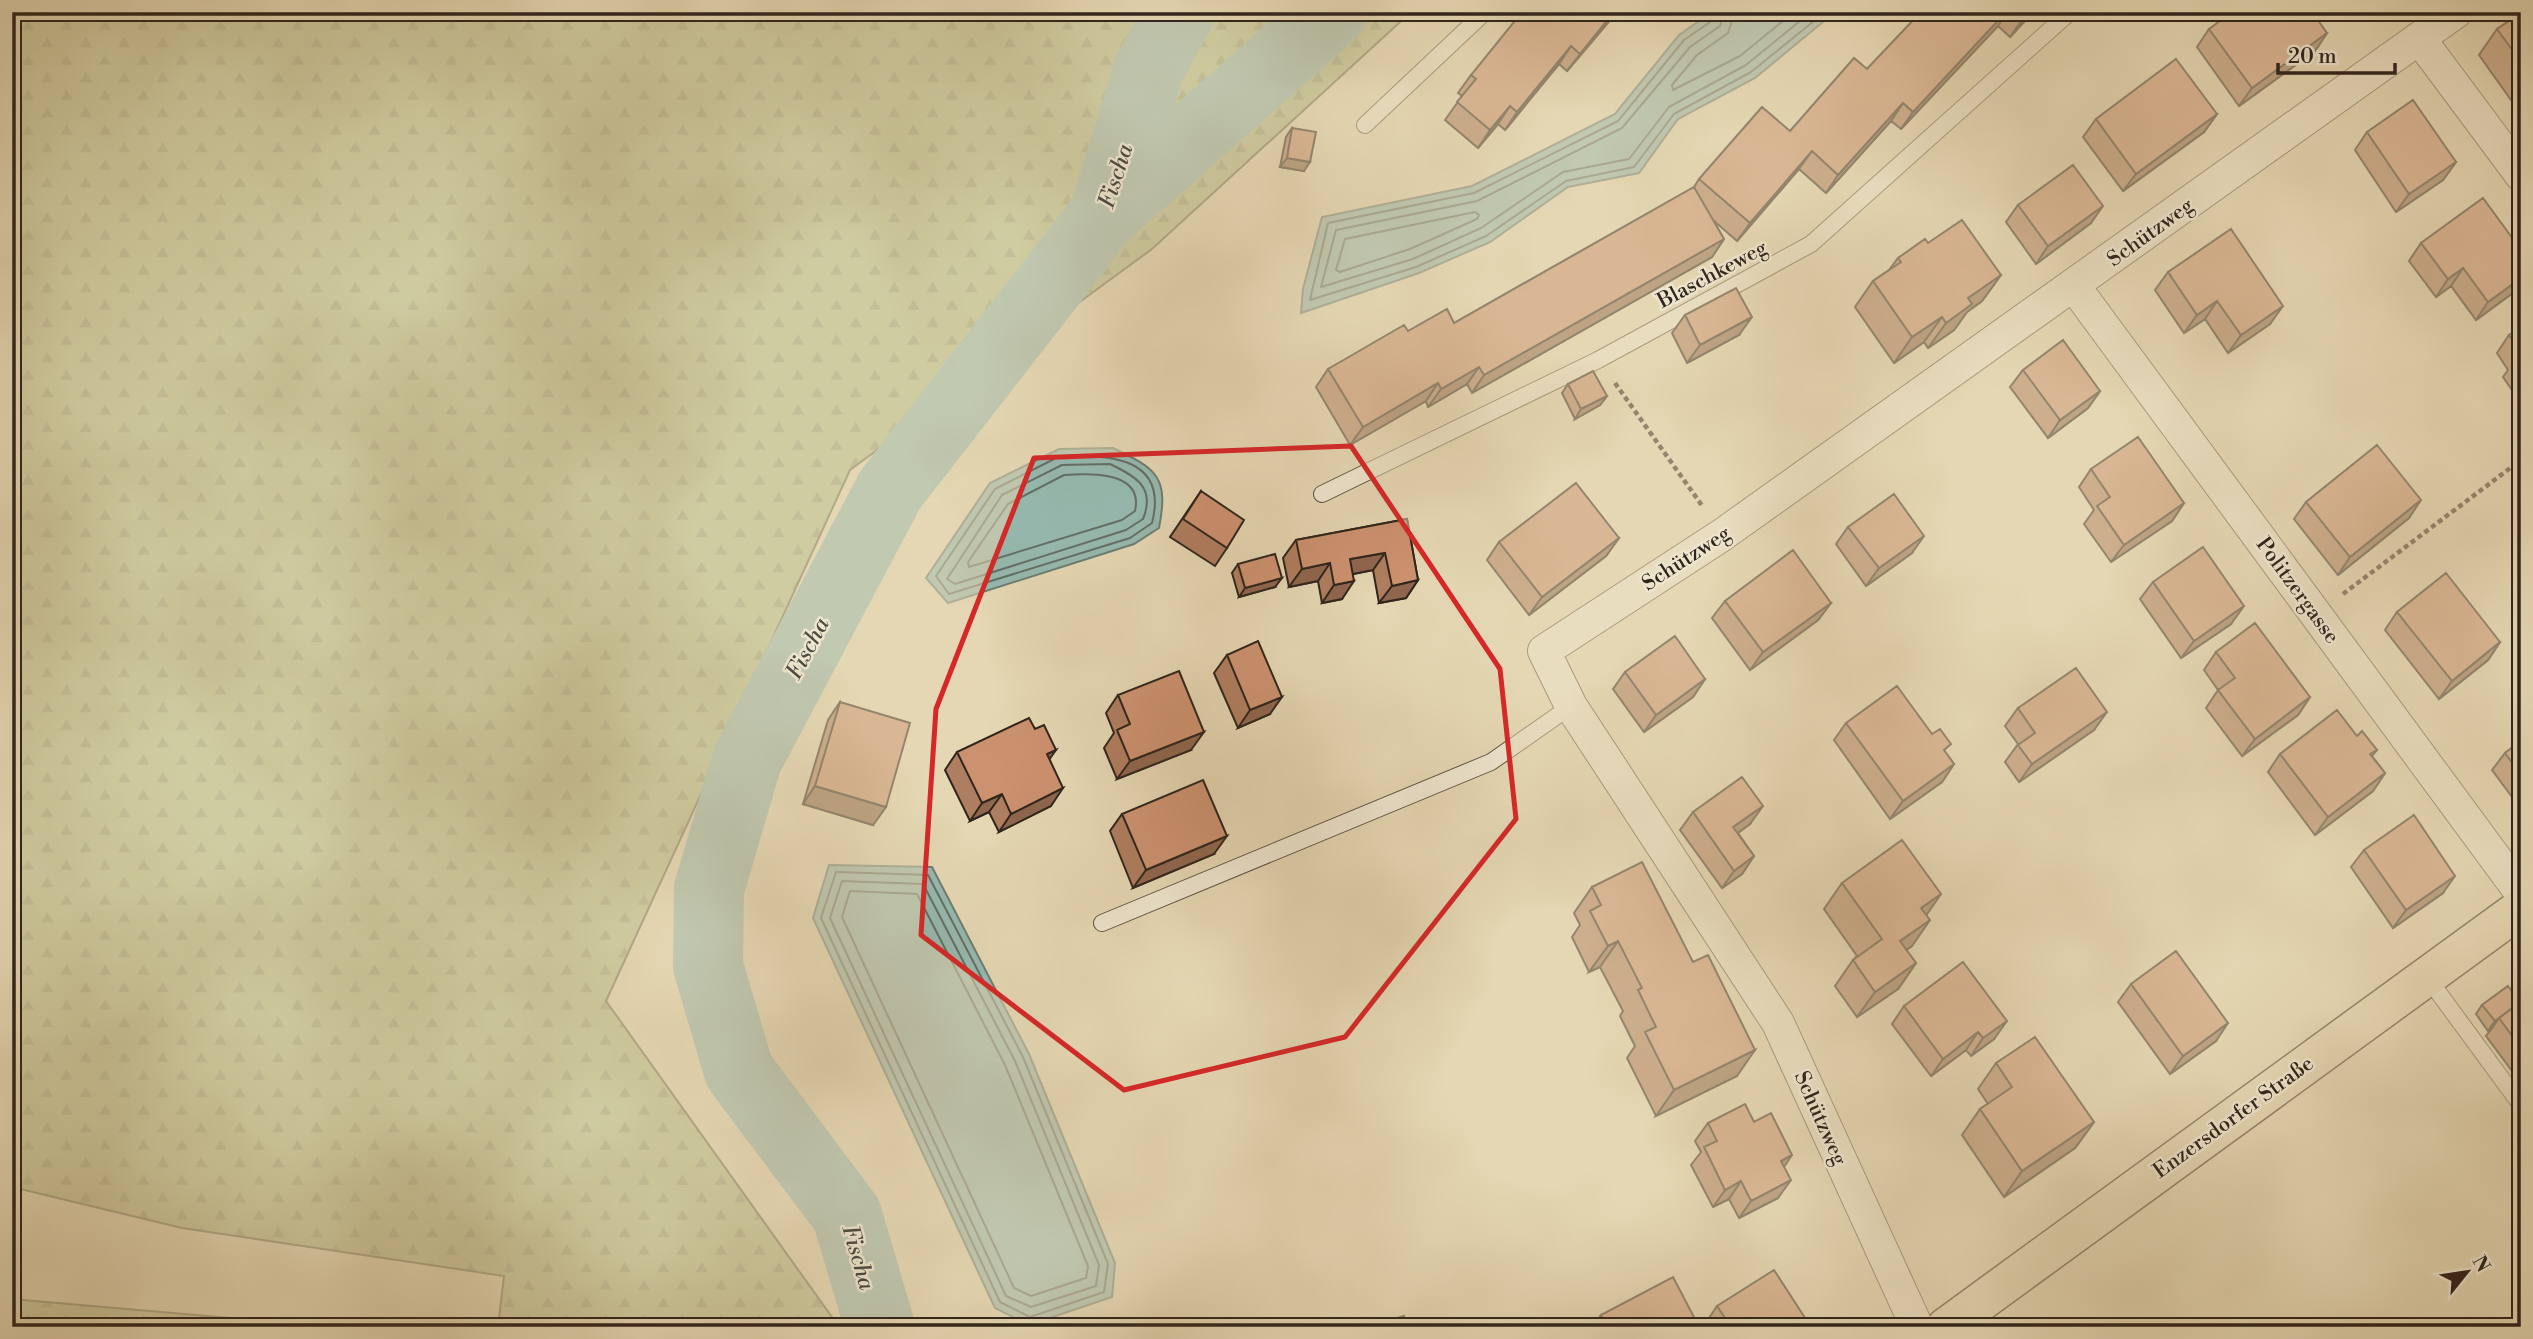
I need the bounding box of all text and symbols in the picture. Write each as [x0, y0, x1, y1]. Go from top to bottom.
scale bar [2278, 32, 2395, 76]
text: 20 m [2288, 44, 2337, 70]
water label: Fischa [1092, 140, 1140, 212]
street label: Schützweg [2102, 193, 2199, 273]
street label: Blaschkeweg [1652, 235, 1772, 315]
street label: Schützweg [1637, 521, 1736, 597]
street label: Politzergasse [2250, 532, 2344, 649]
water label: Fischa [780, 613, 836, 684]
street label: Enzersdorfer Straße [2148, 1051, 2319, 1185]
street label: Schützweg [1788, 1067, 1852, 1170]
water label: Fischa [835, 1222, 881, 1293]
north arrow [2432, 1238, 2502, 1308]
text: N [2467, 1251, 2495, 1277]

